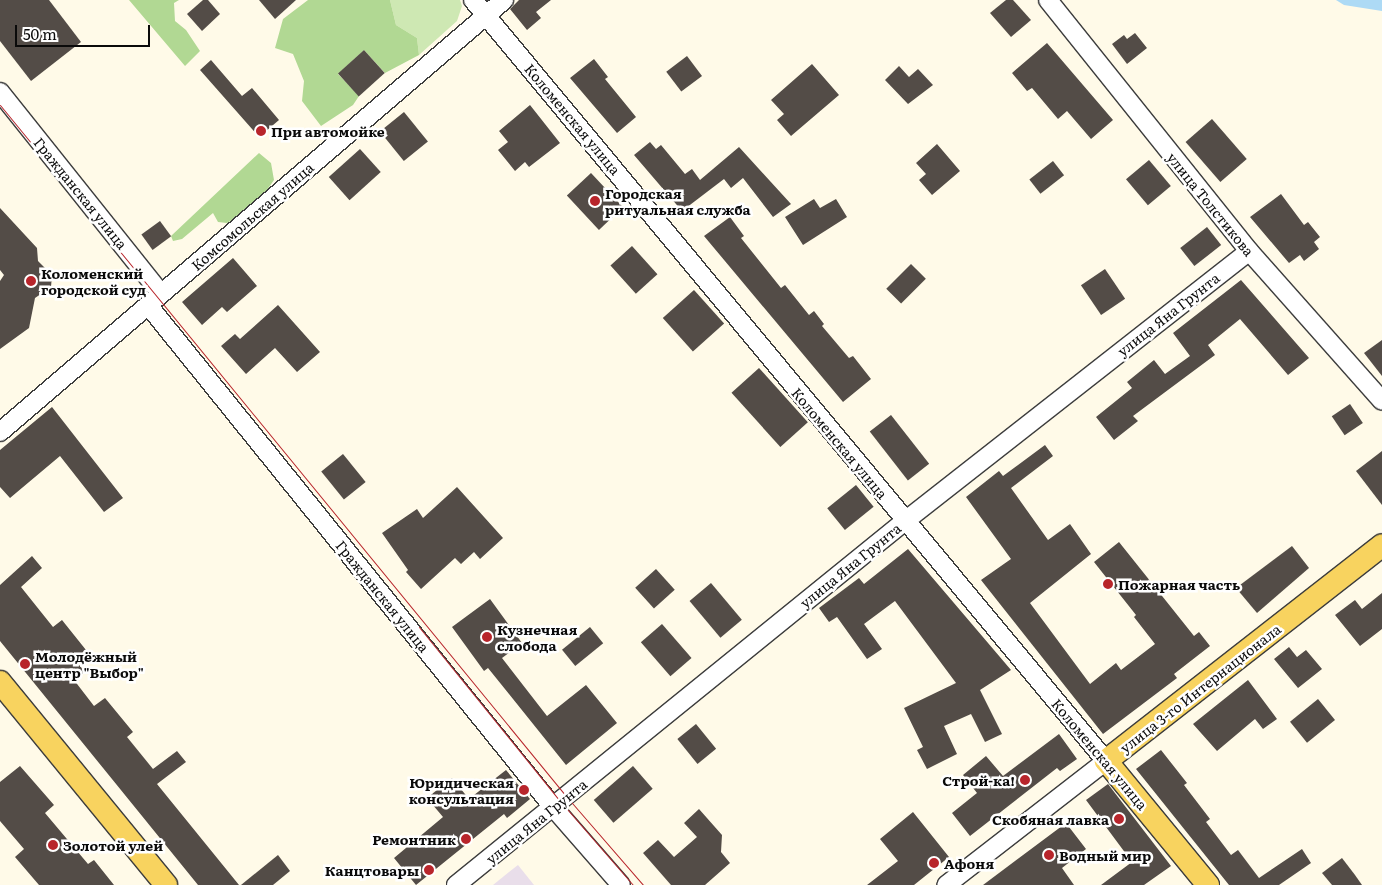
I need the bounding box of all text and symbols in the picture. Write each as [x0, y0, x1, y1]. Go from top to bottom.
scale bar [18, 15, 152, 47]
text: 50 m [23, 22, 57, 45]
street label: Коломенская улица [522, 60, 624, 178]
place label: При автомойке [271, 123, 385, 139]
marker: При автомойке [255, 125, 267, 137]
street label: Гражданская улица [31, 134, 131, 252]
street label: улица Толстикова [1164, 149, 1258, 259]
street label: Комсомольская улица [188, 158, 316, 274]
place label: Городская ритуальная служба [605, 185, 751, 218]
marker: Городская ритуальная служба [589, 195, 601, 207]
place label: Коломенский городской суд [41, 265, 146, 298]
street label: улица Яна Грунта [1114, 269, 1222, 359]
marker: Коломенский городской суд [25, 275, 37, 287]
street label: Коломенская улица [789, 384, 891, 502]
street label: улица Яна Грунта [796, 519, 904, 611]
street label: Гражданская улица [333, 537, 433, 655]
place label: Пожарная часть [1118, 576, 1240, 592]
marker: Пожарная часть [1102, 578, 1114, 590]
street label: улица 3-го Интернационала [1116, 620, 1284, 756]
place label: Кузнечная слобода [497, 621, 577, 654]
marker: Кузнечная слобода [481, 631, 493, 643]
place label: Молодёжный центр "Выбор" [35, 648, 144, 680]
marker: Молодёжный центр "Выбор" [19, 658, 31, 670]
street label: Коломенская улица [1049, 695, 1151, 813]
place label: Строй-ка! [942, 772, 1015, 788]
place label: Юридическая консультация [409, 774, 514, 806]
marker: Строй-ка! [1019, 774, 1031, 786]
street label: улица Яна Грунта [482, 775, 590, 867]
marker: Юридическая консультация [518, 784, 530, 796]
place label: Скобяная лавка [992, 811, 1109, 827]
marker: Скобяная лавка [1113, 813, 1125, 825]
place label: Ремонтник [372, 831, 456, 847]
marker: Ремонтник [460, 833, 472, 845]
place label: Золотой улей [63, 837, 163, 853]
marker: Золотой улей [47, 839, 59, 851]
place label: Водный мир [1059, 847, 1151, 863]
marker: Водный мир [1043, 849, 1055, 861]
place label: Афоня [944, 855, 994, 871]
marker: Афоня [928, 857, 940, 869]
place label: Канцтовары [325, 862, 419, 878]
marker: Канцтовары [423, 864, 435, 876]

